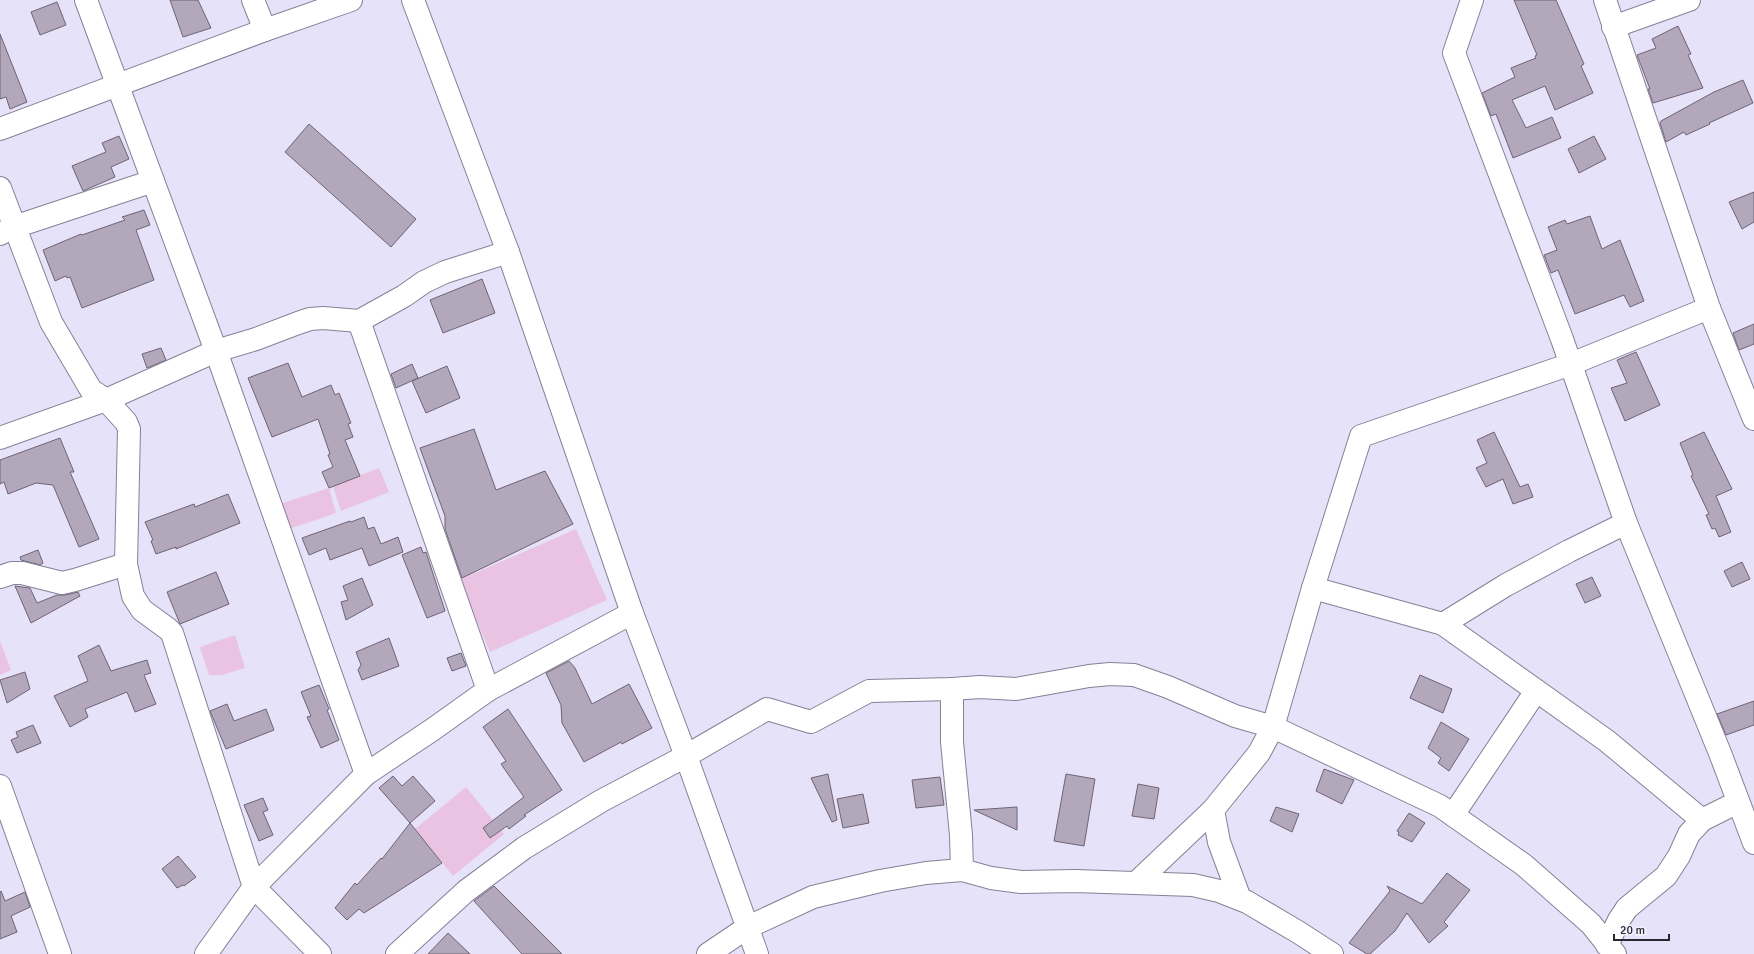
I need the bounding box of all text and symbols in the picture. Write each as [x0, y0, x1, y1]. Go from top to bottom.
scale bar [1614, 916, 1669, 942]
text: 20 m [1620, 923, 1645, 938]

